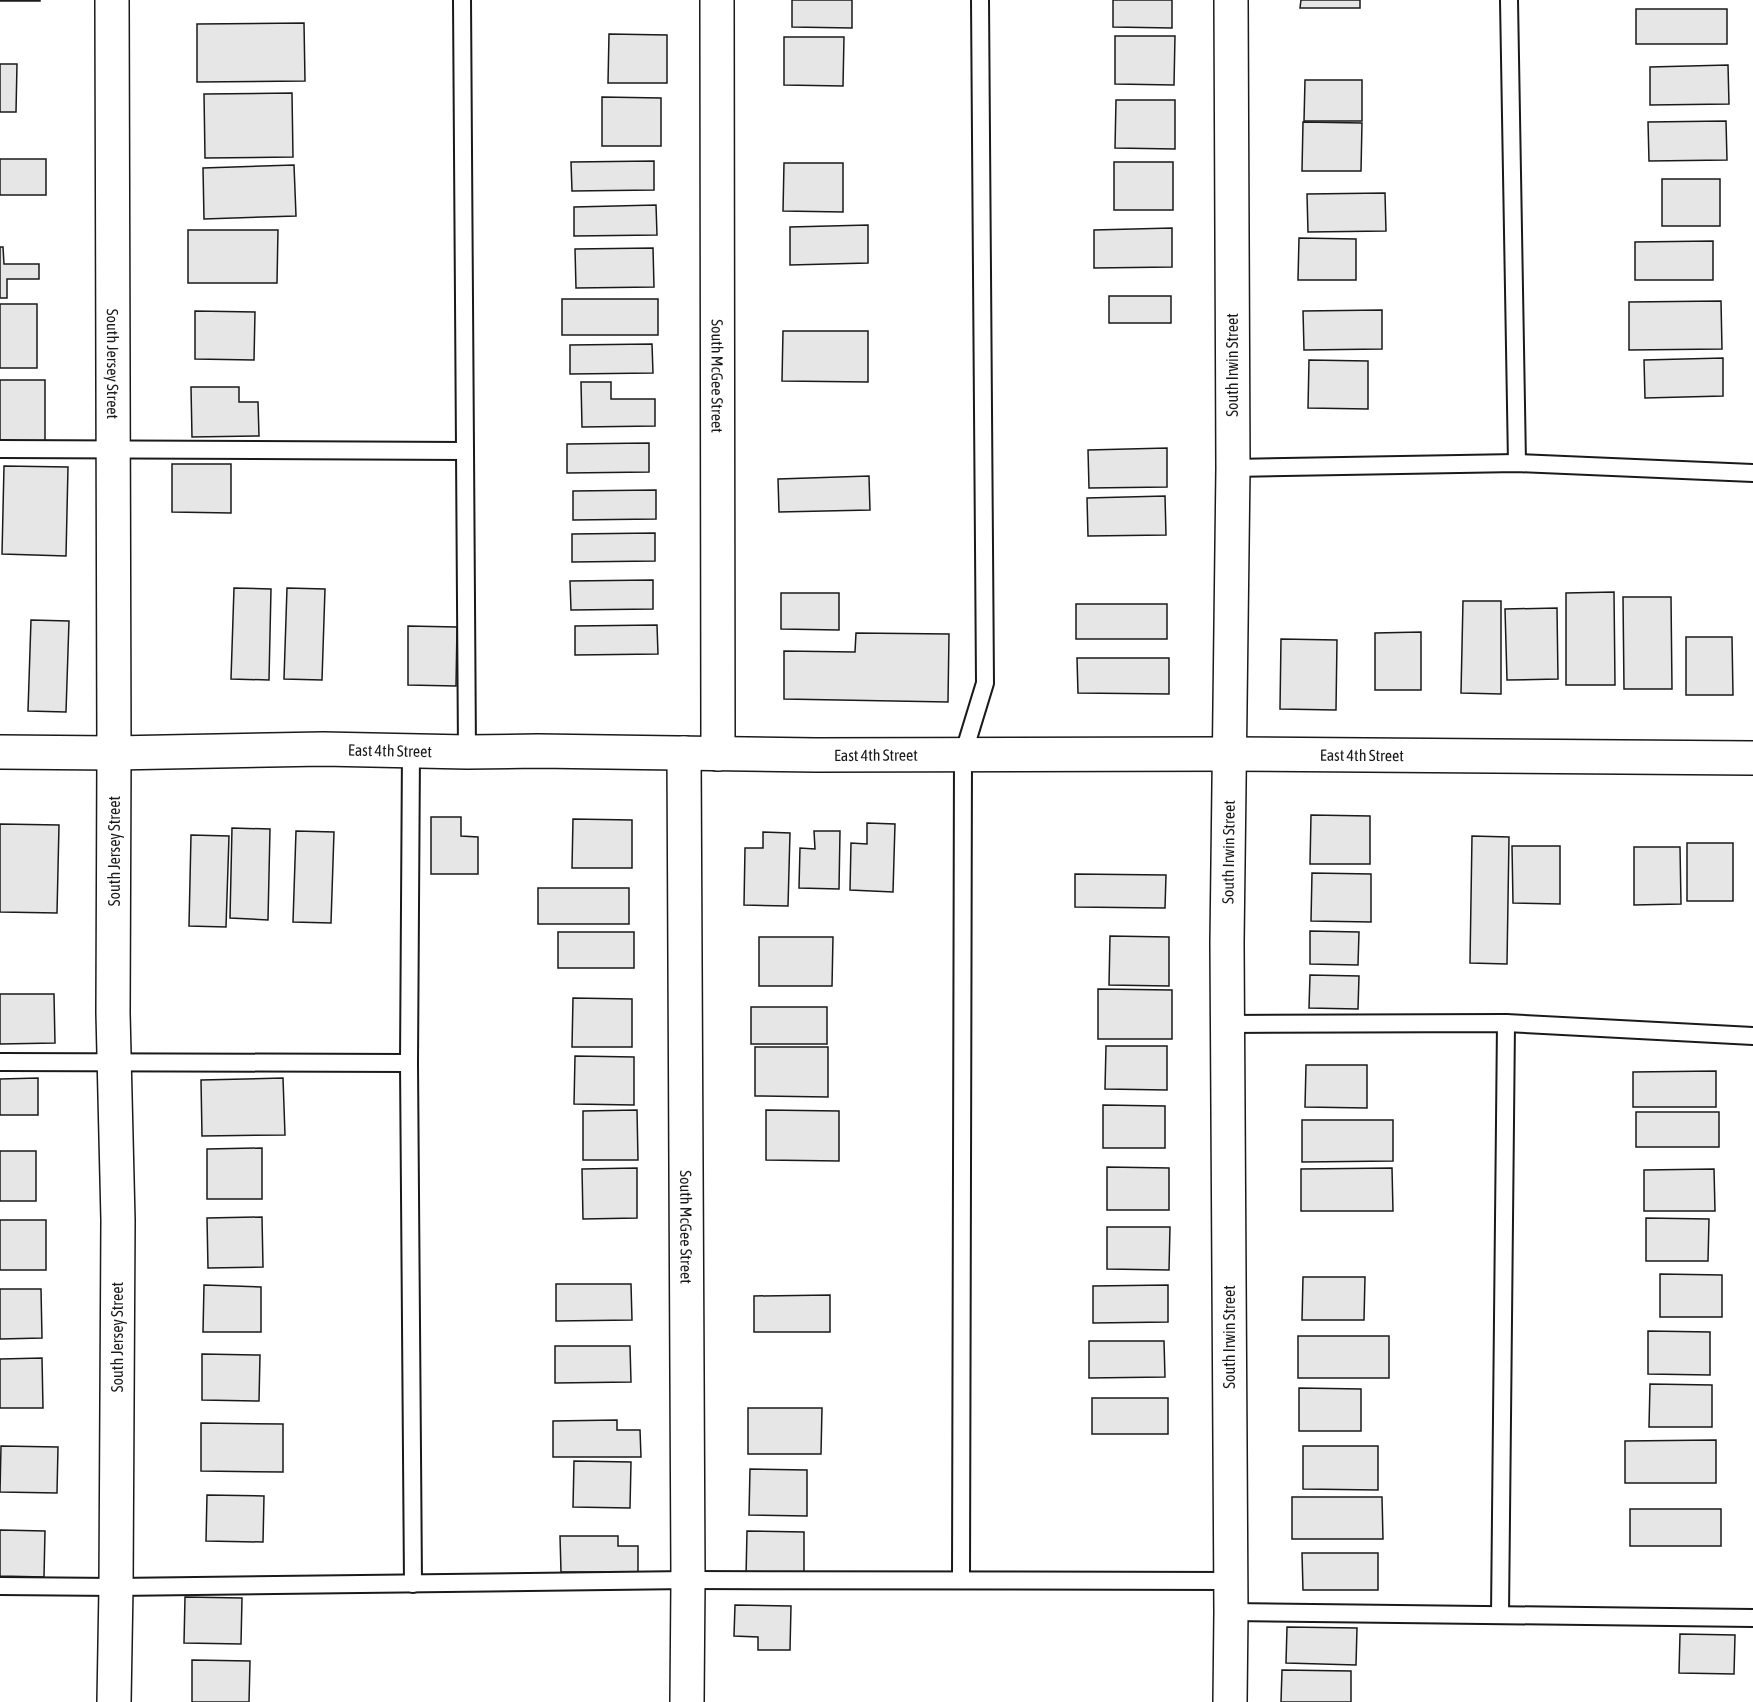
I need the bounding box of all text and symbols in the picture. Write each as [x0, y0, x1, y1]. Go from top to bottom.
street label: South Jersey Street [103, 309, 122, 420]
street label: South Irwin Street [1223, 313, 1241, 417]
street label: South McGee Street [708, 319, 727, 433]
street label: East 4th Street [348, 741, 433, 760]
street label: East 4th Street [834, 746, 918, 764]
street label: East 4th Street [1320, 746, 1404, 764]
street label: South Jersey Street [105, 795, 124, 906]
street label: South Irwin Street [1218, 800, 1238, 904]
street label: South McGee Street [677, 1170, 696, 1284]
street label: South Jersey Street [108, 1281, 127, 1392]
street label: South Irwin Street [1220, 1285, 1238, 1389]

